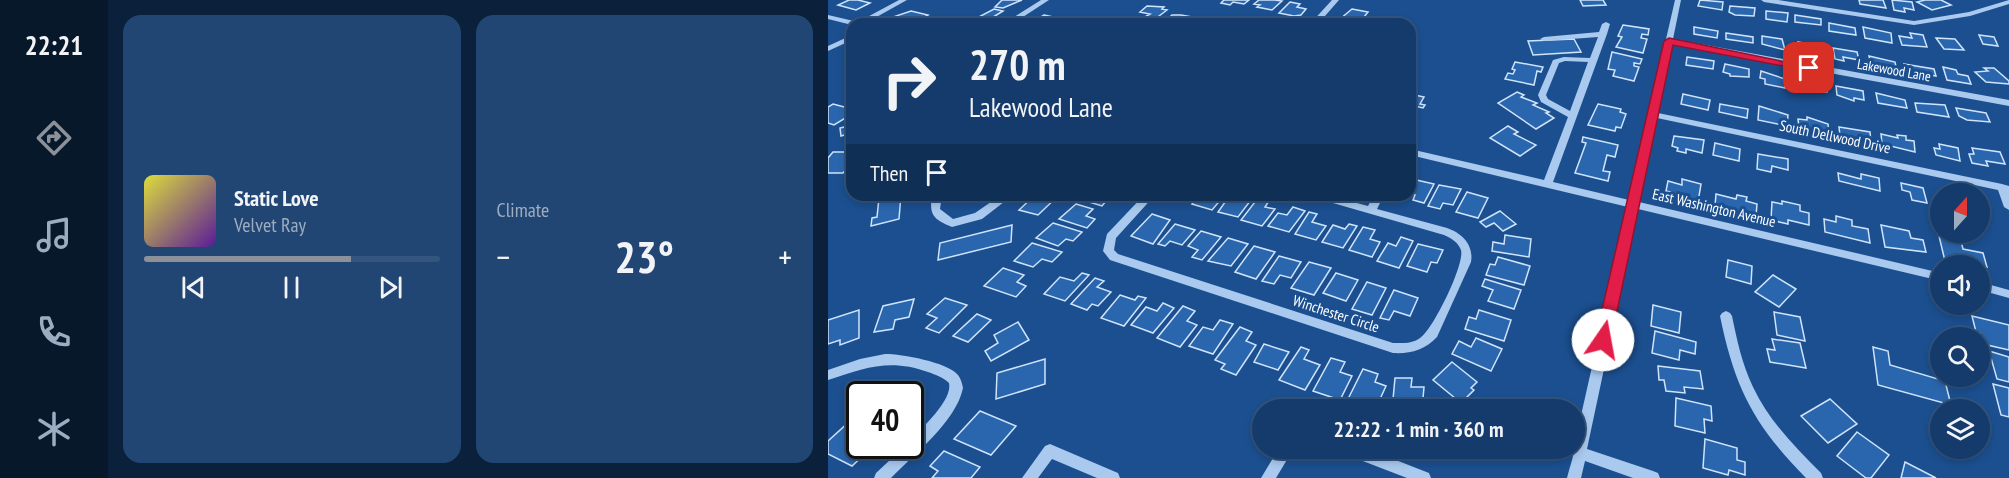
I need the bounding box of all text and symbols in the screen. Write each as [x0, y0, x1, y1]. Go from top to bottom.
text: 22:21 [25, 28, 83, 62]
text: 270 m [969, 37, 1066, 92]
icon: right [870, 42, 948, 120]
pin [1783, 42, 1834, 93]
icon: arrive [1792, 51, 1825, 84]
street label: Lakewood Lane [1856, 55, 1932, 85]
text: Lakewood Lane [969, 90, 1113, 124]
street label: South Dellwood Drive [1778, 115, 1892, 158]
icon: directions [33, 117, 75, 159]
icon: arrive [920, 156, 953, 189]
text: Then [870, 159, 908, 187]
north arrow [1930, 183, 1990, 243]
map controls [1930, 183, 1990, 459]
text: Static Love [234, 184, 319, 212]
street label: East Washington Avenue [1651, 184, 1778, 231]
text: Climate [497, 197, 549, 223]
text: Velvet Ray [234, 212, 306, 238]
icon: music [33, 214, 75, 256]
text: 23° [615, 227, 674, 285]
text: − [497, 235, 510, 278]
text: + [778, 235, 792, 278]
button: sound [1930, 255, 1990, 315]
icon: previous [177, 271, 210, 304]
icon: pause [275, 271, 308, 304]
icon: next [374, 271, 407, 304]
street label: Winchester Circle [1290, 291, 1382, 336]
position arrow [1571, 308, 1635, 372]
icon: phone [33, 311, 75, 353]
button: search [1930, 327, 1990, 387]
speed limit sign: 40 [846, 381, 924, 459]
button: layers [1930, 399, 1990, 459]
icon: climate [33, 408, 75, 450]
text: 22:22 · 1 min · 360 m [1333, 415, 1504, 443]

